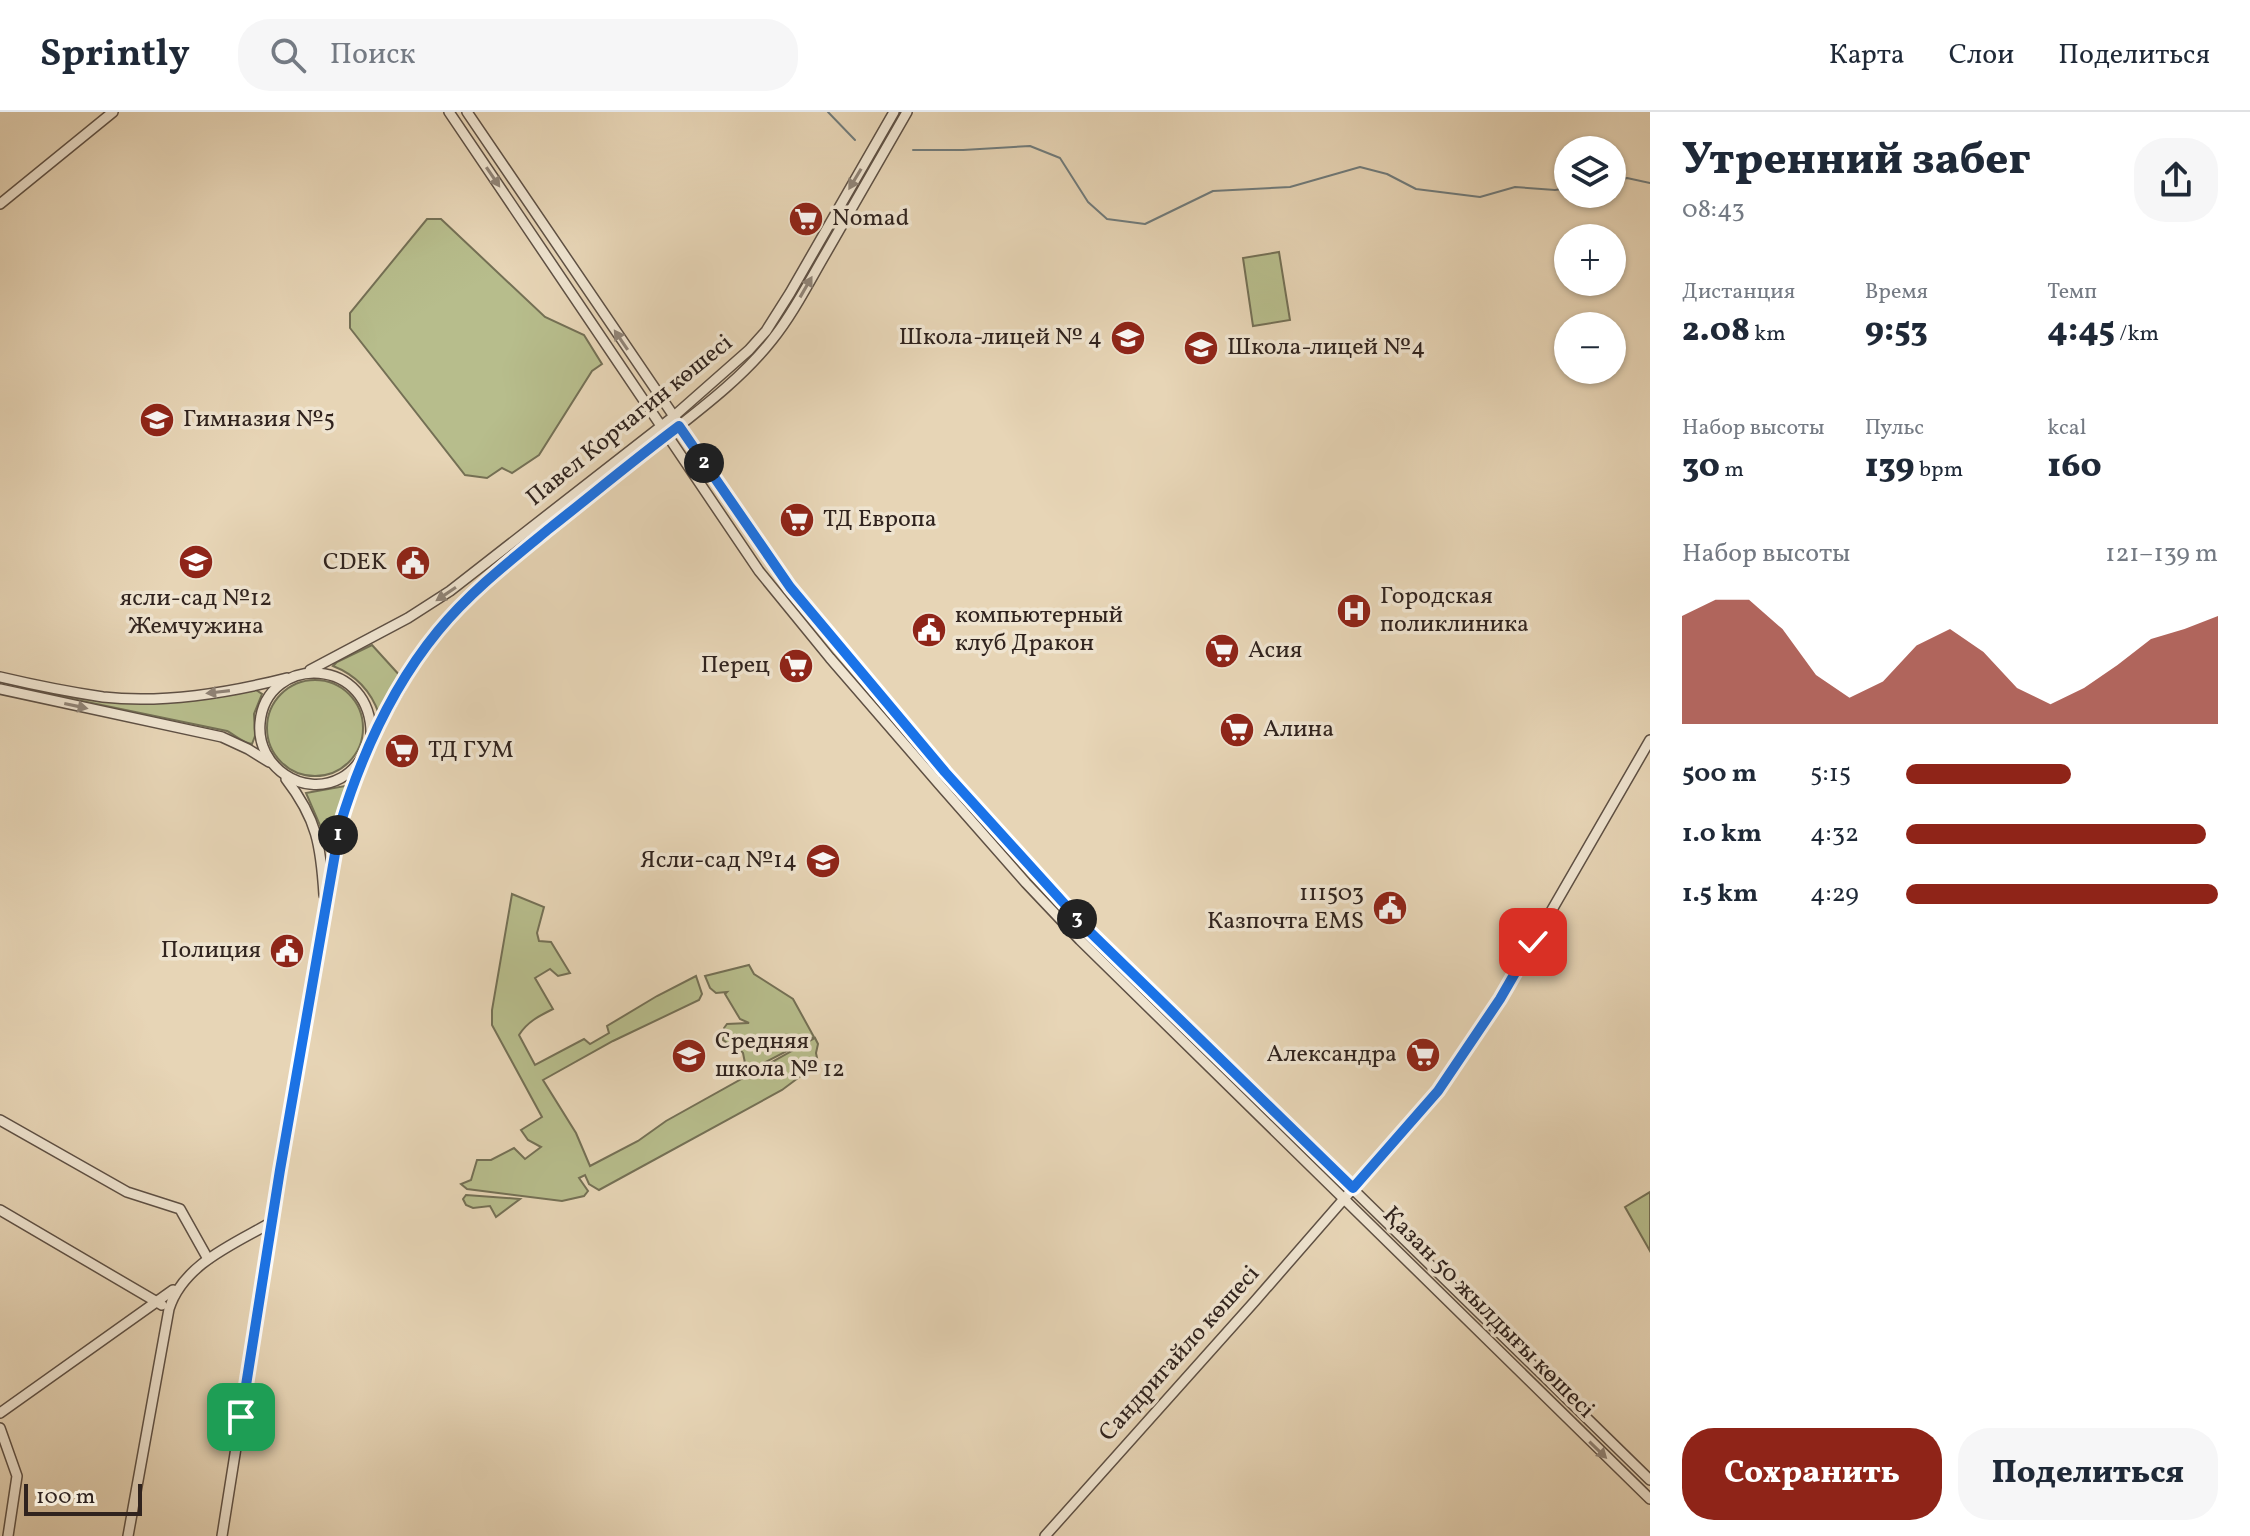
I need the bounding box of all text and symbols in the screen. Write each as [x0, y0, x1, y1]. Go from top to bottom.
search box [238, 19, 798, 91]
text: Sprintly [40, 29, 190, 82]
icon: search [266, 33, 310, 77]
text: Поиск [330, 34, 416, 76]
text: Карта [1829, 36, 1905, 75]
text: Слои [1949, 36, 2014, 75]
text: Поделиться [2058, 36, 2210, 75]
text: Утренний забег [1682, 131, 2031, 192]
map controls [1554, 136, 1626, 384]
button: layers [1554, 136, 1626, 208]
button: share [2134, 138, 2218, 222]
one-way arrow [485, 166, 500, 187]
one-way arrow [848, 168, 862, 190]
text: 08:43 [1682, 192, 1745, 228]
supermarket icon: Nomad [787, 200, 825, 238]
place label: Nomad [832, 202, 909, 236]
button: + [1554, 224, 1626, 296]
one-way arrow [799, 276, 813, 298]
text: Дистанция [1682, 277, 1795, 308]
text: Время [1865, 277, 1928, 308]
text: Темп [2047, 277, 2097, 308]
text: 2.08 [1682, 308, 1750, 355]
text: 9:53 [1865, 308, 1928, 355]
text: 4:45 [2047, 308, 2115, 355]
button: − [1554, 312, 1626, 384]
school or university icon: Школа-лицей № 4 [1109, 319, 1147, 357]
text: km [1750, 319, 1786, 350]
text: /km [2115, 319, 2159, 350]
place label: Школа-лицей № 4 [899, 321, 1102, 355]
street label: Павел Корчагин көшесі [519, 327, 741, 515]
one-way arrow [614, 329, 629, 350]
school or university icon: Школа-лицей №4 [1182, 329, 1220, 367]
place label: Школа-лицей №4 [1227, 331, 1425, 365]
school or university icon: Гимназия №5 [138, 401, 176, 439]
place label: Гимназия №5 [183, 403, 335, 437]
text: Набор высоты [1682, 413, 1825, 444]
text: Пульс [1865, 413, 1924, 444]
text: kcal [2047, 413, 2086, 444]
pin: 2 [684, 443, 724, 483]
text: 30 [1682, 444, 1720, 491]
text: 139 [1865, 444, 1915, 491]
text: 160 [2047, 444, 2102, 491]
text: 2 [698, 447, 710, 478]
text: m [1720, 455, 1744, 486]
text: bpm [1915, 455, 1963, 486]
supermarket icon: ТД Европа [778, 501, 816, 539]
place label: ТД Европа [823, 503, 937, 537]
text: Набор высоты [1682, 536, 1850, 572]
text: 121–139 m [2105, 536, 2218, 572]
school or university icon: ясли-сад №12 Жемчужина [177, 543, 215, 581]
public building icon: CDEK [394, 544, 432, 582]
place label: CDEK [323, 546, 387, 580]
place label: Городская поликлиника [1380, 580, 1529, 642]
place label: ясли-сад №12 Жемчужина [120, 582, 272, 644]
one-way arrow [435, 586, 456, 601]
hospital icon: Городская поликлиника [1335, 592, 1373, 630]
place label: компьютерный клуб Дракон [955, 599, 1123, 661]
public building icon: компьютерный клуб Дракон [910, 611, 948, 649]
supermarket icon: Асия [1203, 632, 1241, 670]
place label: Асия [1248, 634, 1302, 668]
supermarket icon: Перец [777, 647, 815, 685]
place label: Перец [701, 649, 770, 683]
one-way arrow [205, 686, 230, 699]
one-way arrow [64, 700, 89, 713]
supermarket icon: Алина [1218, 711, 1256, 749]
place label: Алина [1263, 713, 1334, 747]
supermarket icon: ТД ГУМ [383, 732, 421, 770]
place label: ТД ГУМ [428, 734, 514, 768]
text: 500 m [1682, 756, 1757, 792]
text: 5:15 [1810, 756, 1851, 792]
pin: 1 [318, 815, 358, 855]
text: 1.0 km [1682, 816, 1762, 852]
text: 4:32 [1810, 816, 1859, 852]
text: 1 [334, 819, 342, 850]
school or university icon: Ясли-сад №14 [804, 842, 842, 880]
place label: Ясли-сад №14 [640, 844, 797, 878]
text: 1.5 km [1682, 876, 1758, 912]
text: 4:29 [1810, 876, 1859, 912]
place label: 111503 Казпочта EMS [1207, 877, 1364, 939]
public building icon: 111503 Казпочта EMS [1371, 889, 1409, 927]
pin: 3 [1057, 899, 1097, 939]
text: 3 [1071, 903, 1083, 934]
pin [1499, 908, 1567, 976]
icon: check [1511, 920, 1555, 964]
public building icon: Полиция [268, 932, 306, 970]
place label: Полиция [161, 934, 261, 968]
place label: Средняя школа № 12 [715, 1025, 845, 1087]
supermarket icon: Александра [1404, 1036, 1442, 1074]
school or university icon: Средняя школа № 12 [670, 1037, 708, 1075]
place label: Александра [1267, 1038, 1397, 1072]
street label: Қазан 50 жылдығы көшесі [1374, 1199, 1602, 1427]
street label: Сандригайло көшесі [1092, 1258, 1268, 1450]
pin [207, 1383, 275, 1451]
icon: arrive [219, 1395, 263, 1439]
button: Сохранить [1682, 1428, 1942, 1520]
button: Поделиться [1958, 1428, 2218, 1520]
one-way arrow [1588, 1440, 1607, 1458]
scale bar [24, 1480, 142, 1516]
text: 100 m [36, 1482, 95, 1513]

